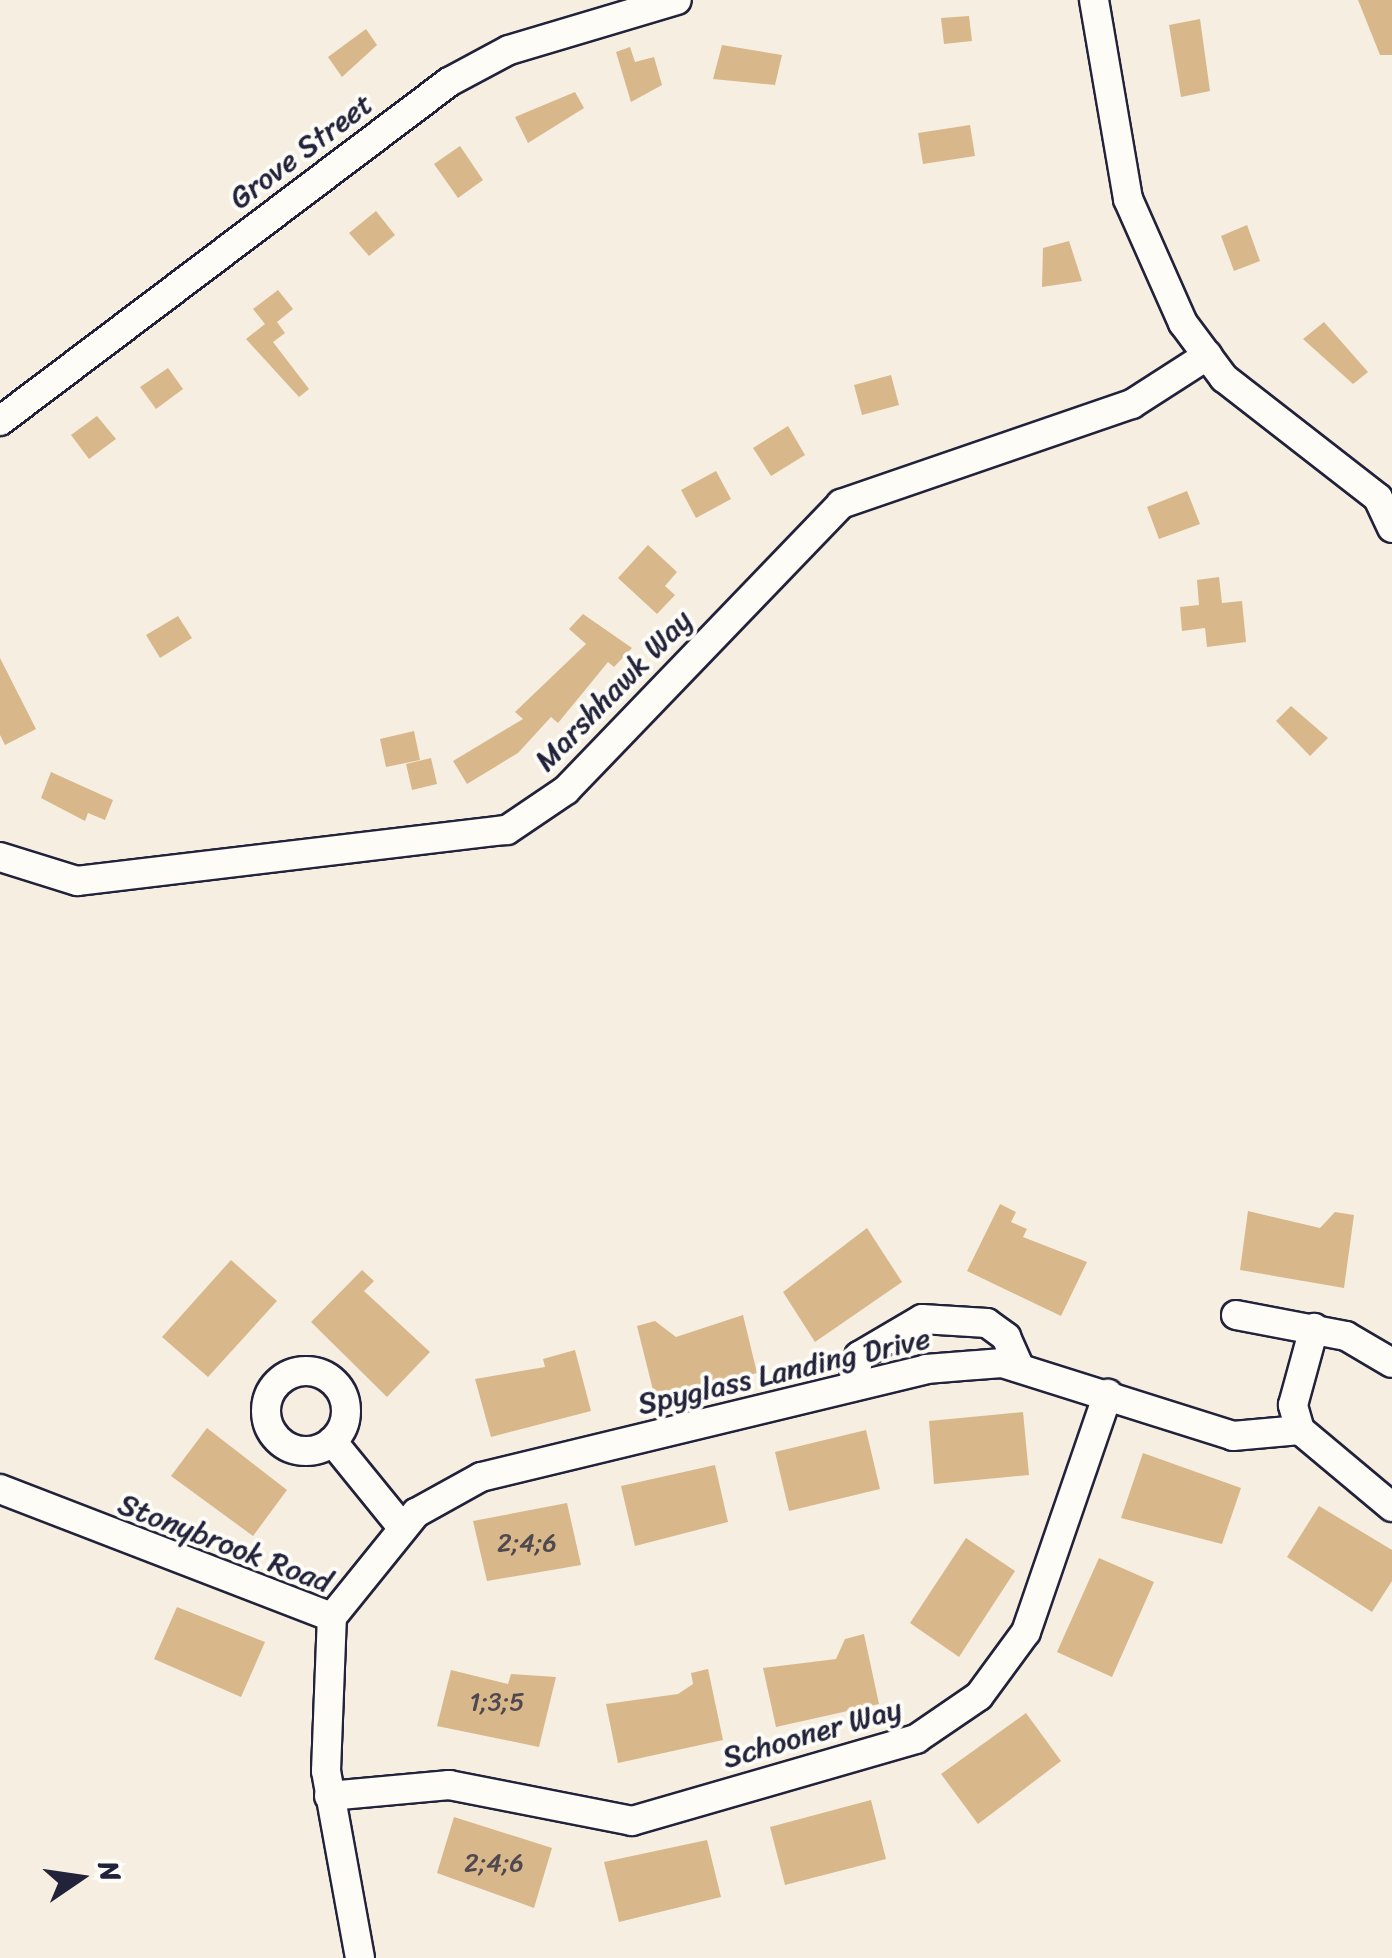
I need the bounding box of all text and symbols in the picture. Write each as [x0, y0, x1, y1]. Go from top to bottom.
street label: Grove Street [222, 85, 380, 217]
street label: Marshhawk Way [527, 602, 699, 778]
street label: Spyglass Landing Drive [634, 1320, 934, 1422]
street label: Stonybrook Road [113, 1486, 337, 1600]
house number: 2;4;6 [497, 1528, 557, 1558]
house number: 1;3;5 [470, 1687, 524, 1717]
street label: Schooner Way [718, 1690, 906, 1776]
north arrow [30, 1828, 130, 1928]
house number: 2;4;6 [464, 1848, 524, 1878]
text: N [84, 1856, 136, 1886]

